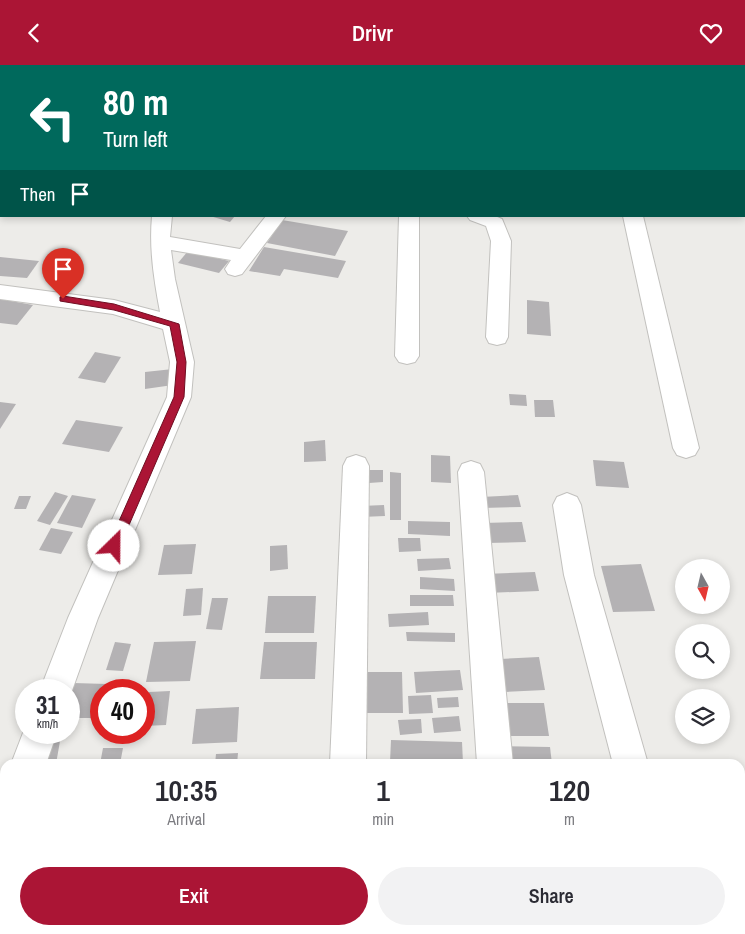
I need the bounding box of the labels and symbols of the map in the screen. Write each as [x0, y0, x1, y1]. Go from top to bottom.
pin [42, 248, 84, 299]
position arrow [87, 519, 139, 571]
north arrow [675, 559, 730, 614]
speed limit sign: 40 [90, 679, 155, 744]

